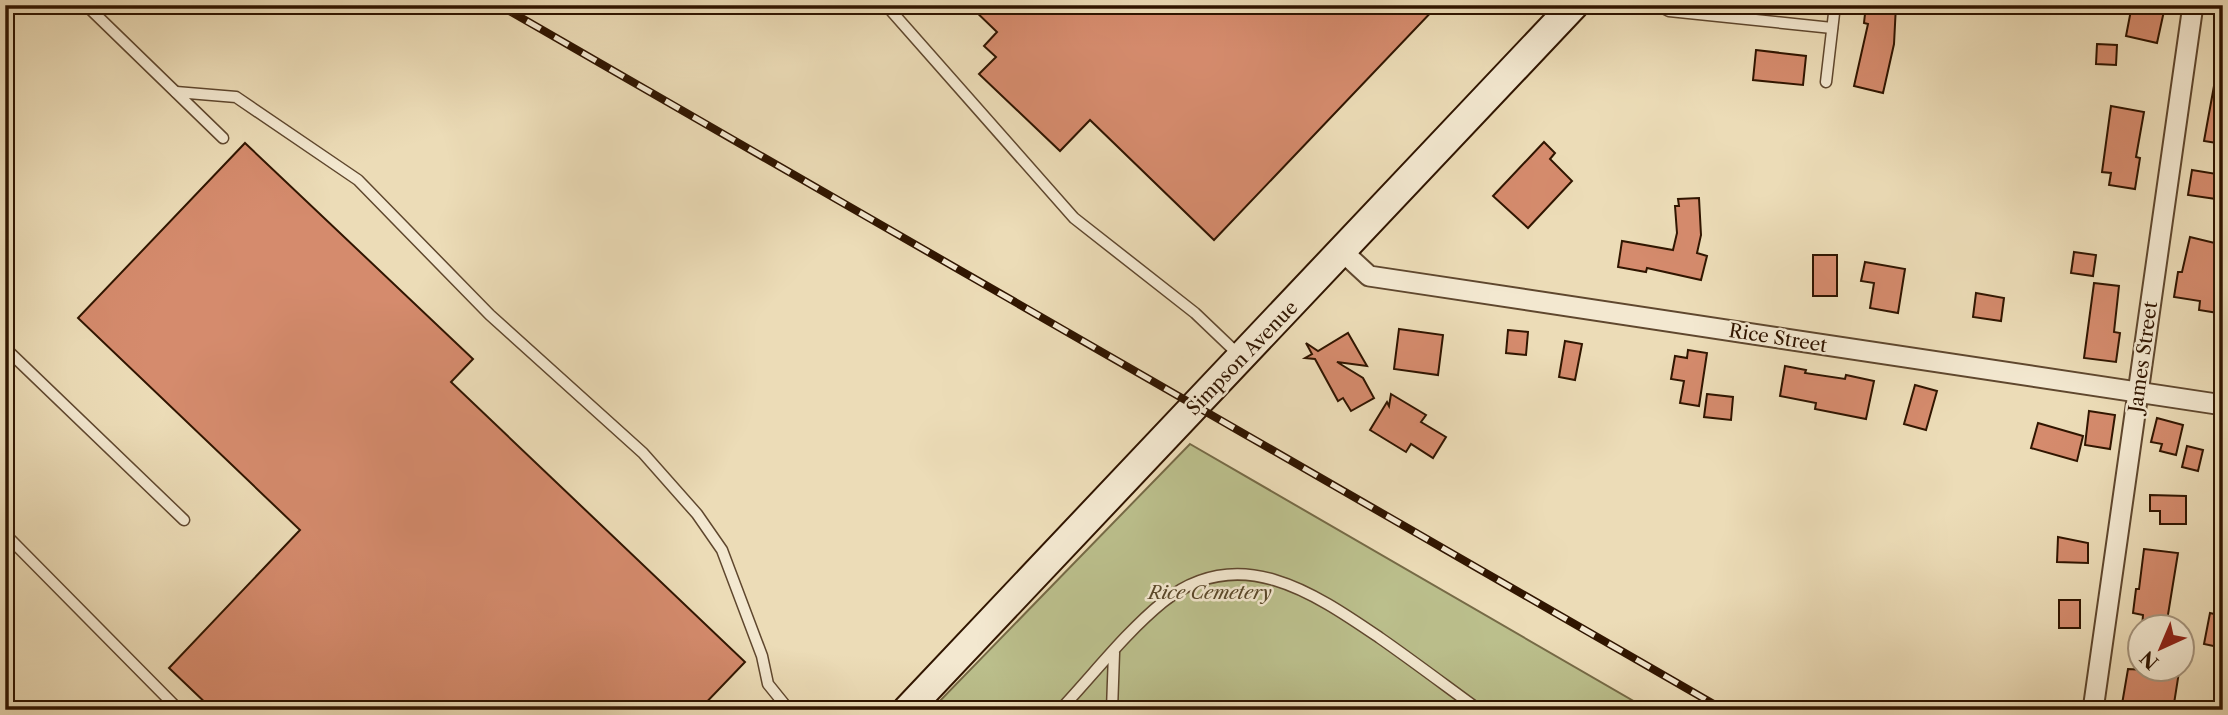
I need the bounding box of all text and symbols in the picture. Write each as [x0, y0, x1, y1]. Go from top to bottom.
street label: Simpson Avenue [1182, 296, 1302, 420]
street label: James Street [2123, 300, 2162, 417]
street label: Rice Street [1727, 319, 1829, 357]
park label: Rice Cemetery [1146, 581, 1272, 604]
north arrow [2126, 614, 2196, 684]
text: N [2136, 646, 2163, 674]

